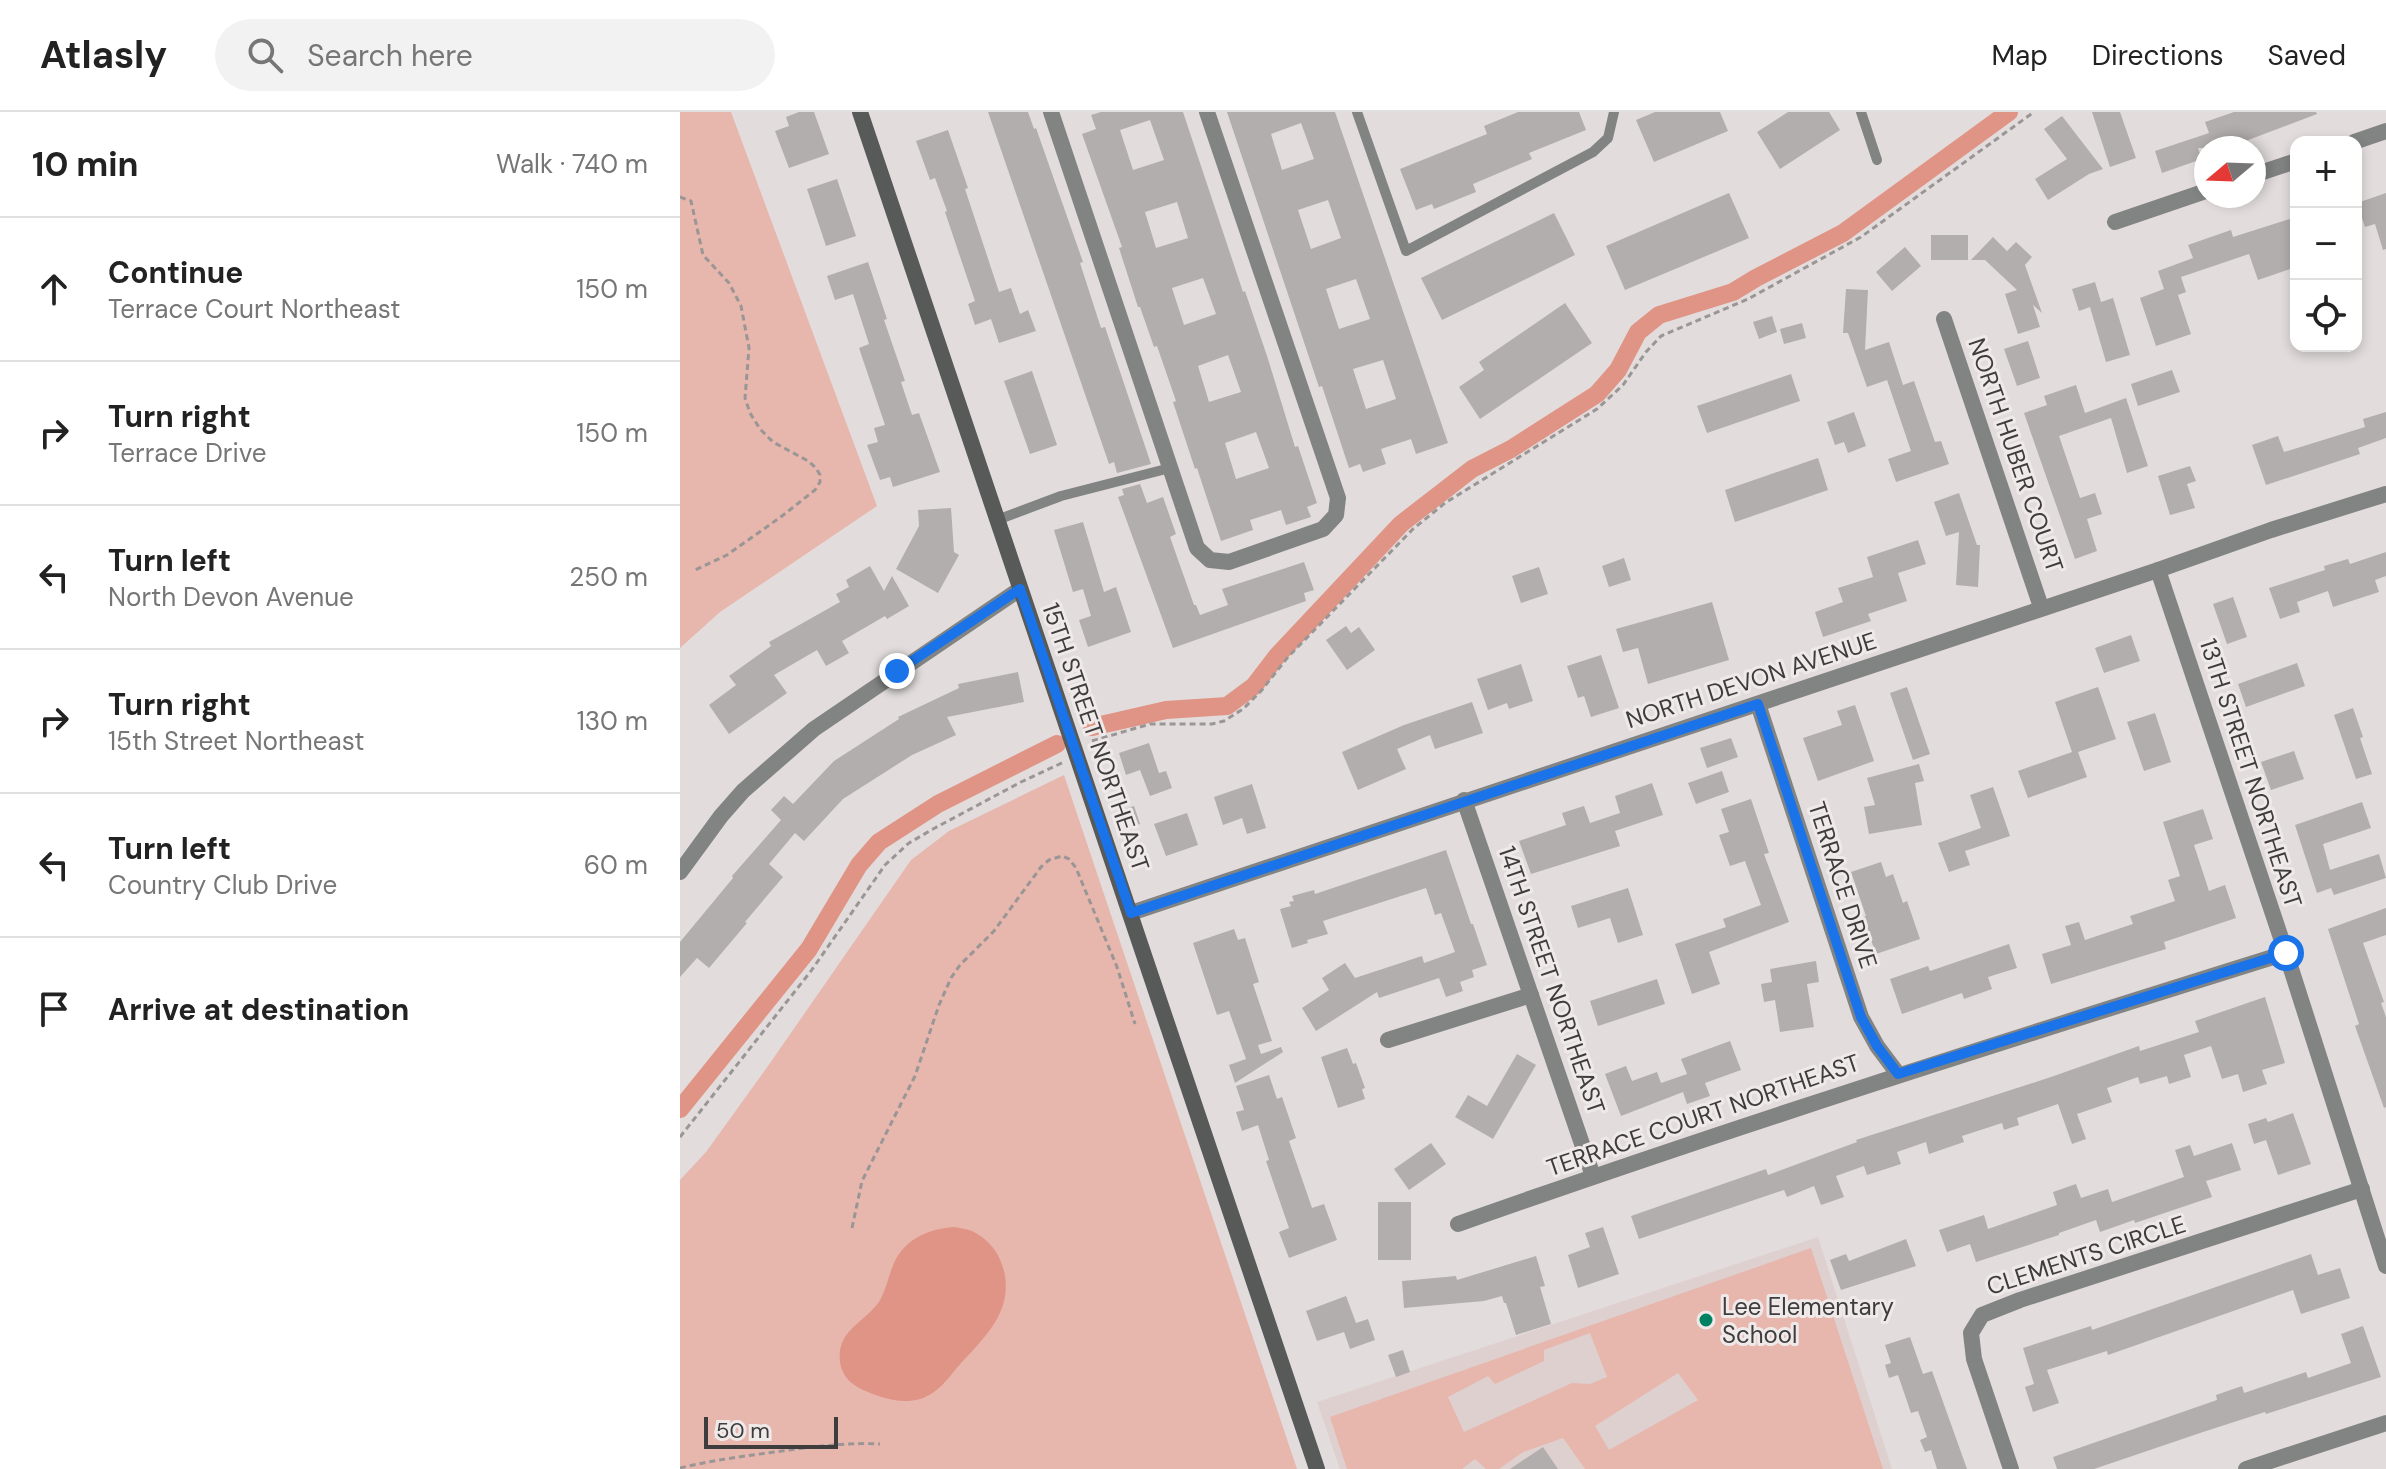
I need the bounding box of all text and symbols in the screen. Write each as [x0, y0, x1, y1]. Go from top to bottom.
search box [215, 19, 775, 91]
text: Atlasly [40, 30, 167, 80]
icon: search [243, 33, 287, 77]
text: Search here [307, 36, 473, 75]
text: Map [1991, 37, 2048, 74]
text: Directions [2092, 37, 2224, 74]
text: Saved [2268, 37, 2346, 74]
north arrow [2194, 136, 2266, 208]
map controls [2290, 136, 2362, 352]
button: + [2290, 136, 2362, 208]
text: 10 min [32, 142, 139, 187]
text: Walk · 740 m [496, 147, 648, 181]
button: − [2290, 208, 2362, 280]
text: Continue [108, 253, 243, 292]
icon: ahead [32, 267, 76, 311]
text: 150 m [576, 272, 648, 306]
button: locate [2290, 280, 2362, 352]
text: Terrace Court Northeast [108, 292, 400, 326]
street label: NORTH HUBER COURT [1961, 334, 2071, 576]
text: Turn right [108, 397, 251, 436]
icon: right [32, 411, 76, 455]
text: 150 m [576, 416, 648, 450]
text: Terrace Drive [108, 436, 267, 470]
text: Turn left [108, 541, 231, 580]
icon: left [32, 555, 76, 599]
text: 250 m [569, 560, 648, 594]
text: North Devon Avenue [108, 580, 354, 614]
street label: 15TH STREET NORTHEAST [1035, 599, 1157, 875]
street label: NORTH DEVON AVENUE [1622, 625, 1880, 735]
street label: 13TH STREET NORTHEAST [2193, 635, 2309, 911]
route end [879, 653, 915, 689]
text: Turn right [108, 685, 251, 724]
icon: right [32, 699, 76, 743]
text: 130 m [577, 704, 648, 738]
text: 15th Street Northeast [108, 724, 364, 758]
street label: TERRACE DRIVE [1801, 798, 1885, 972]
text: Turn left [108, 829, 231, 868]
street label: 14TH STREET NORTHEAST [1492, 842, 1612, 1118]
icon: left [32, 843, 76, 887]
text: 60 m [584, 848, 648, 882]
text: Country Club Drive [108, 868, 337, 902]
route start [2268, 935, 2304, 971]
icon: arrive [32, 987, 76, 1031]
text: Arrive at destination [108, 990, 409, 1029]
street label: TERRACE COURT NORTHEAST [1542, 1047, 1864, 1183]
street label: CLEMENTS CIRCLE [1982, 1208, 2190, 1302]
place label: Lee Elementary School [1722, 1291, 1894, 1350]
marker: Lee Elementary School [1697, 1311, 1715, 1329]
scale bar [704, 1413, 838, 1449]
text: 50 m [716, 1416, 770, 1445]

